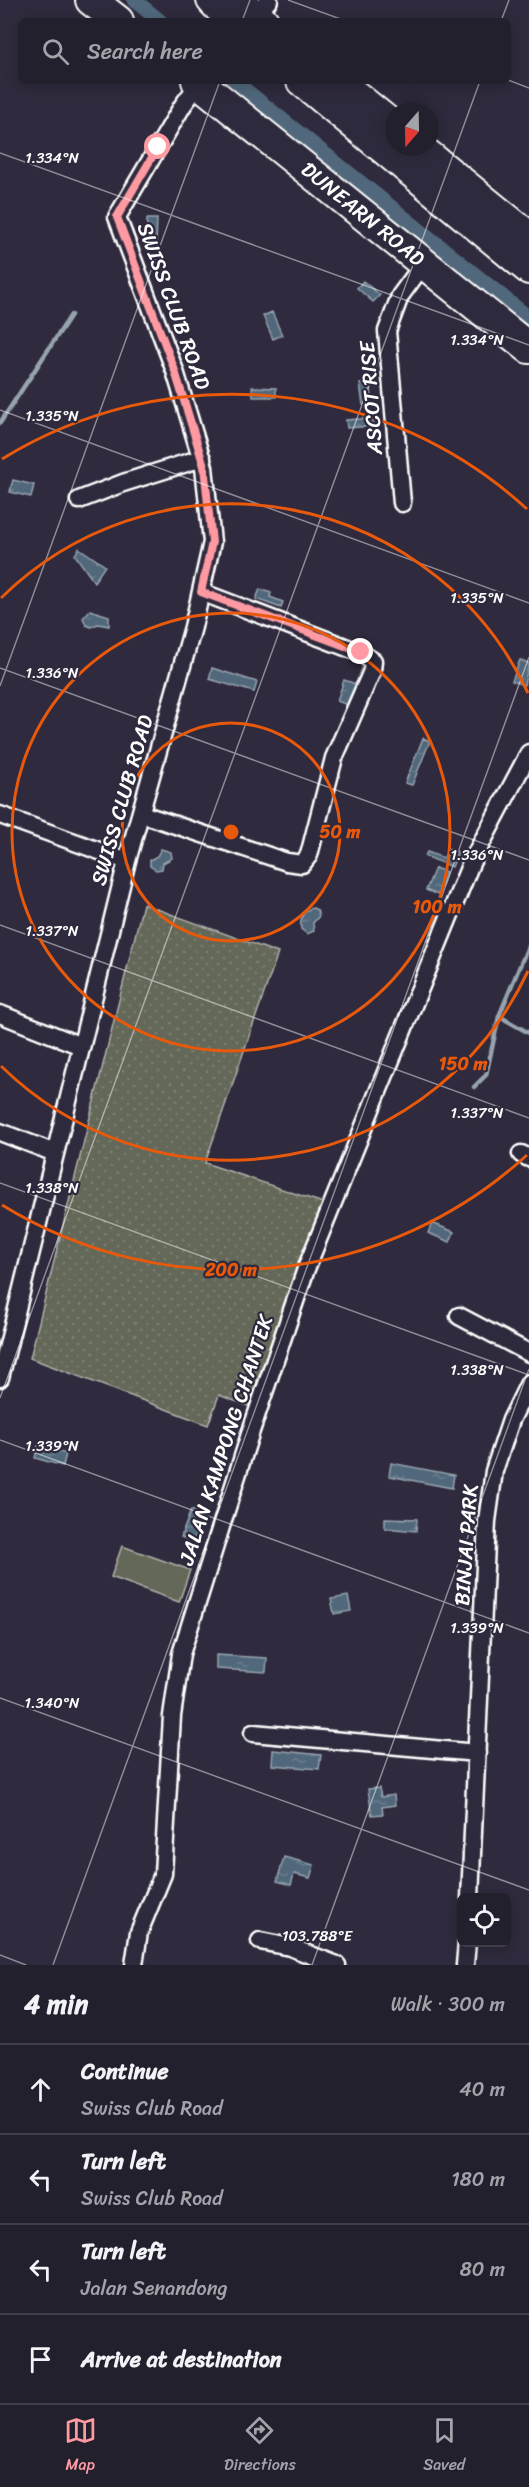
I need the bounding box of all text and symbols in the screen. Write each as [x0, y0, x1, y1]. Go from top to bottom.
search box [18, 18, 511, 84]
text: Search here [87, 32, 203, 71]
icon: search [39, 35, 72, 68]
north arrow [385, 102, 439, 156]
route start [144, 133, 170, 159]
text: 1.334°N [25, 145, 79, 171]
street label: DUNEARN ROAD [292, 152, 434, 277]
street label: SWISS CLUB ROAD [126, 217, 222, 395]
text: 1.334°N [450, 327, 504, 353]
street label: ASCOT RISE [348, 339, 394, 457]
text: 1.335°N [25, 403, 79, 429]
text: 1.335°N [450, 585, 504, 611]
route end [347, 638, 373, 664]
text: 1.336°N [26, 660, 79, 686]
street label: SWISS CLUB ROAD [80, 710, 165, 890]
text: 50 m [320, 816, 361, 848]
centre of rings [221, 822, 241, 842]
text: 1.336°N [451, 842, 504, 868]
text: 100 m [413, 891, 462, 923]
text: 1.337°N [26, 918, 79, 944]
text: 150 m [439, 1048, 487, 1080]
text: 1.337°N [451, 1100, 504, 1126]
text: 1.338°N [25, 1175, 79, 1201]
text: 200 m [204, 1254, 257, 1286]
street label: JALAN KAMPONG CHANTEK [167, 1309, 285, 1571]
text: 1.338°N [450, 1357, 504, 1383]
text: 1.339°N [25, 1433, 79, 1459]
street label: BINJAI PARK [443, 1483, 489, 1607]
text: 1.339°N [450, 1615, 504, 1641]
text: 1.340°N [25, 1690, 80, 1716]
map controls [457, 1893, 511, 1947]
button: locate [457, 1893, 511, 1947]
text: 103.788°E [282, 1923, 354, 1949]
text: 4 min [24, 1981, 88, 2027]
text: Walk · 300 m [391, 1987, 505, 2022]
text: Continue [81, 2052, 169, 2091]
text: 40 m [459, 2072, 505, 2107]
icon: ahead [24, 2073, 57, 2106]
text: Swiss Club Road [81, 2091, 223, 2126]
text: Turn left [81, 2142, 166, 2181]
text: 180 m [451, 2162, 505, 2197]
icon: left [24, 2163, 57, 2196]
text: Swiss Club Road [81, 2181, 223, 2216]
text: Turn left [81, 2232, 166, 2271]
text: 80 m [460, 2252, 505, 2287]
icon: left [24, 2253, 57, 2286]
text: Jalan Senandong [81, 2271, 228, 2306]
text: Arrive at destination [81, 2340, 282, 2379]
icon: arrive [24, 2343, 57, 2376]
tab: Map [64, 2414, 97, 2479]
tab: Directions [224, 2414, 296, 2479]
tab: Saved [423, 2414, 465, 2479]

